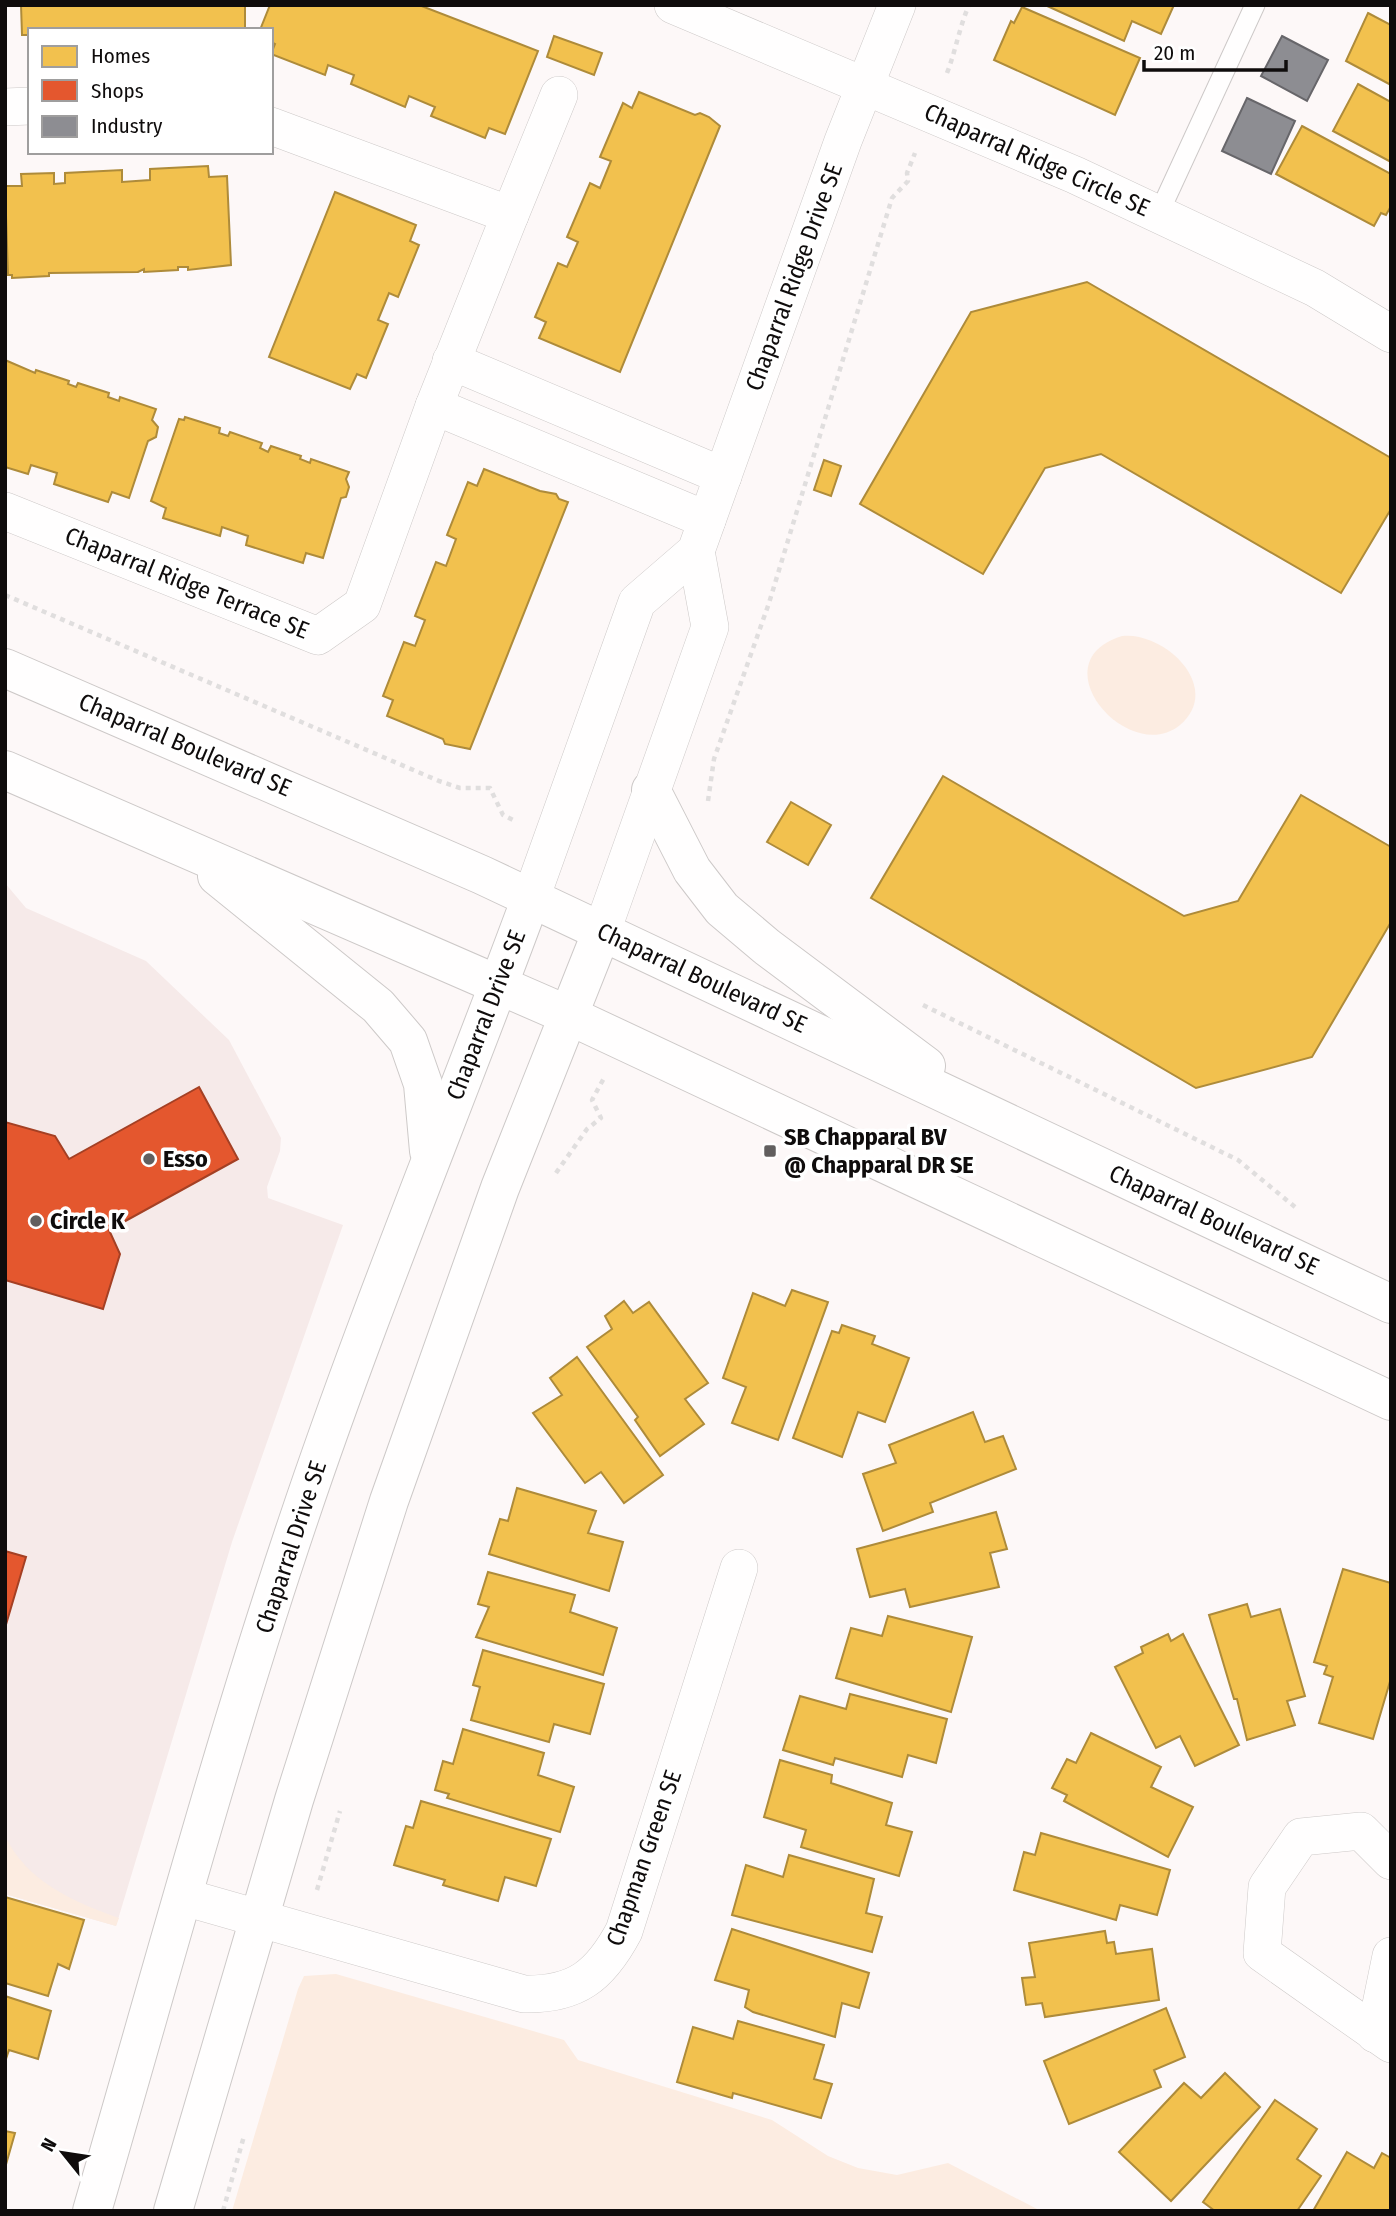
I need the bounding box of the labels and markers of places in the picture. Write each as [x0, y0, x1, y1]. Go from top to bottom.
place label: SB Chapparal BV @ Chapparal DR SE [784, 1123, 974, 1179]
marker: SB Chapparal BV @ Chapparal DR SE [762, 1143, 778, 1159]
place label: Esso [163, 1145, 208, 1173]
marker: Esso [141, 1151, 157, 1167]
place label: Circle K [50, 1207, 126, 1235]
marker: Circle K [28, 1213, 44, 1229]

